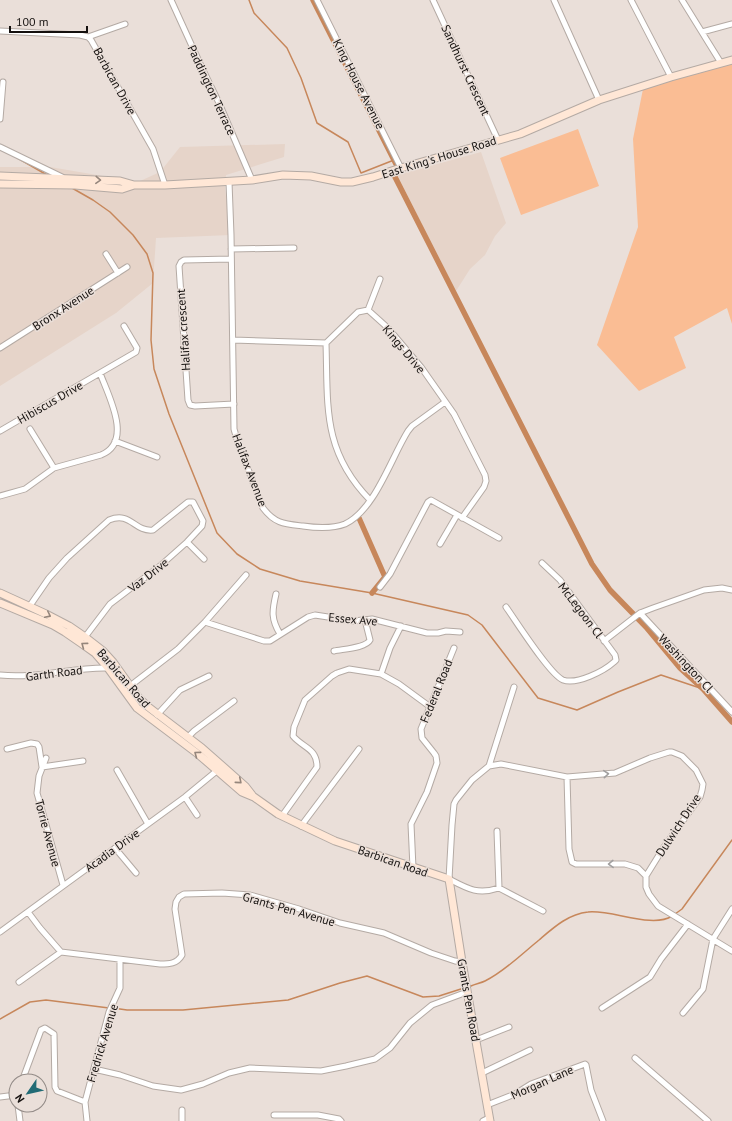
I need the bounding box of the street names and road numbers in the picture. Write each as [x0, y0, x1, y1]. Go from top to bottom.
street label: Sandhurst Crescent [438, 22, 494, 118]
street label: King House Avenue [330, 36, 388, 132]
street label: Paddington Terrace [185, 43, 239, 137]
street label: Barbican Drive [90, 45, 140, 117]
street label: East King's House Road [380, 132, 498, 182]
street label: Bronx Avenue [29, 283, 97, 333]
street label: Halifax crescent [173, 289, 193, 371]
street label: Kings Drive [379, 322, 429, 376]
street label: Hibiscus Drive [15, 377, 85, 427]
street label: Halifax Avenue [229, 432, 271, 508]
street label: Vaz Drive [124, 555, 171, 596]
street label: McLegoon Cl [555, 579, 607, 641]
street label: Essex Ave [328, 609, 378, 629]
street label: Washington Cl [655, 631, 717, 695]
street label: Barbican Road [94, 645, 154, 711]
street label: Federal Road [416, 657, 456, 725]
street label: Garth Road [25, 662, 83, 684]
street label: Dulwich Drive [652, 791, 704, 859]
street label: Torrie Avenue [32, 798, 64, 868]
street label: Acadia Drive [82, 825, 142, 875]
street label: Barbican Road [356, 842, 430, 880]
street label: Grants Pen Avenue [241, 889, 337, 929]
street label: Grants Pen Road [454, 957, 484, 1043]
street label: Fredrick Avenue [83, 1002, 121, 1084]
street label: Morgan Lane [508, 1062, 576, 1102]

